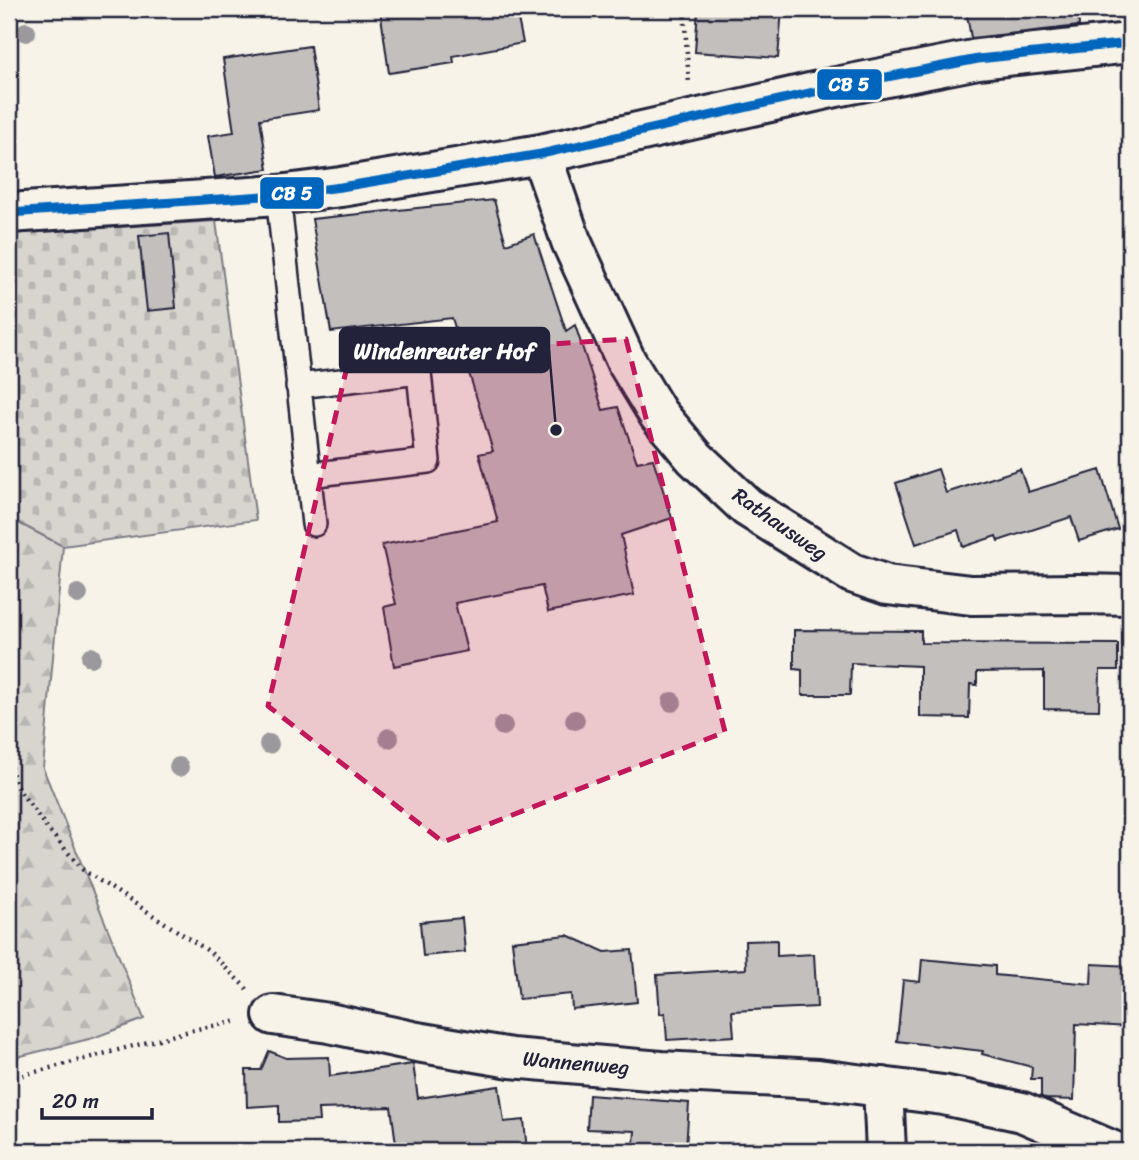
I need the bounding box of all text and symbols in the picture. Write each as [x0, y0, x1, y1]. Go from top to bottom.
line badge: CB 5 [816, 68, 883, 101]
text: CB 5 [828, 68, 870, 101]
line badge: CB 5 [259, 176, 325, 210]
text: CB 5 [271, 177, 313, 210]
callout: Windenreuter Hof [340, 328, 549, 372]
text: Windenreuter Hof [354, 331, 538, 372]
street label: Rathausweg [724, 477, 836, 571]
street label: Wannenweg [521, 1039, 631, 1087]
scale bar [42, 1076, 152, 1120]
text: 20 m [52, 1082, 99, 1120]

